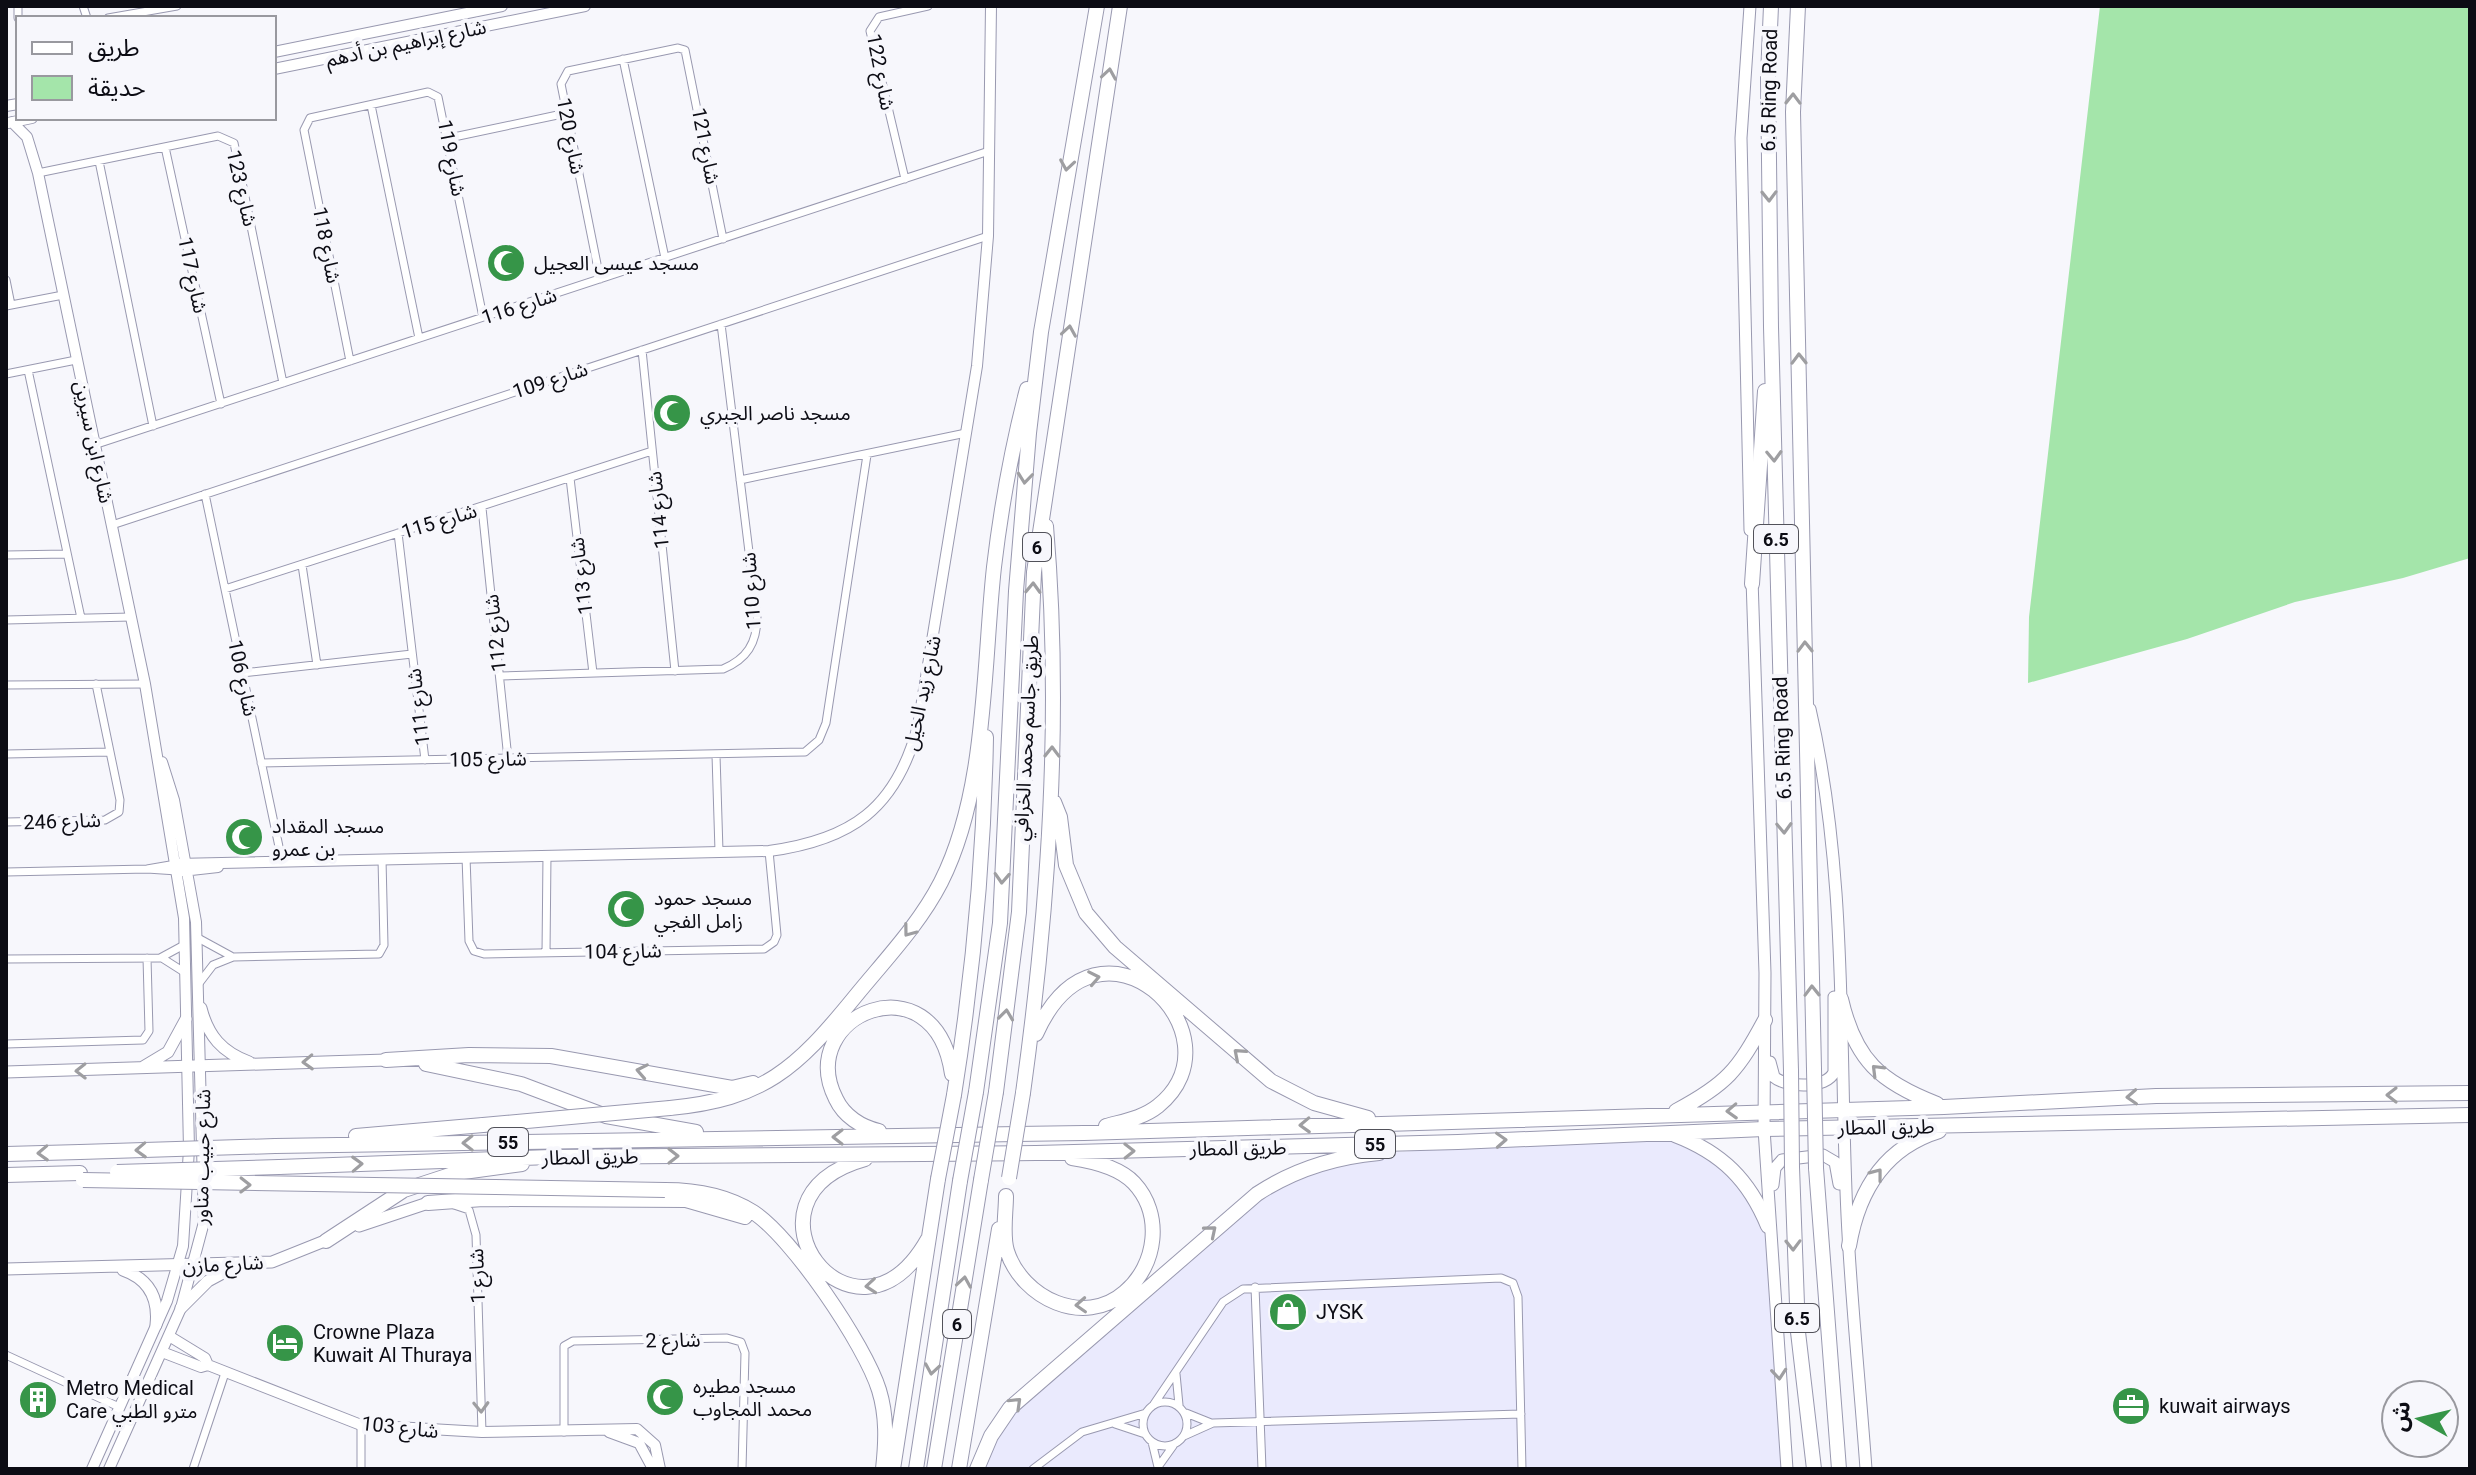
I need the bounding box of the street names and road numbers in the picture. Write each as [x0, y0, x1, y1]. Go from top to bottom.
street label: شارع إبراهيم بن أدهم [324, 14, 489, 75]
street label: 6.5 Ring Road [1756, 28, 1782, 152]
street label: شارع 122 [859, 32, 900, 113]
street label: شارع 120 [549, 96, 590, 177]
street label: شارع 121 [684, 106, 725, 187]
street label: شارع 119 [430, 118, 471, 199]
street label: شارع 123 [219, 147, 262, 229]
street label: شارع 118 [305, 205, 346, 286]
street label: شارع 117 [170, 235, 213, 316]
street label: شارع 116 [478, 283, 561, 332]
street label: شارع 109 [509, 357, 592, 406]
street label: شارع ابن سيرين [66, 379, 119, 506]
street label: شارع 114 [642, 470, 677, 550]
street label: شارع 115 [398, 498, 481, 547]
road number: 6.5 [1754, 525, 1798, 553]
road number: 6 [1023, 533, 1051, 561]
street label: شارع 113 [564, 536, 601, 616]
street label: شارع 110 [736, 551, 769, 631]
street label: شارع 112 [479, 593, 514, 673]
street label: شارع زيد الخيل [898, 633, 949, 753]
street label: طريق جاسم محمد الخرافي [1009, 634, 1047, 842]
street label: شارع 106 [220, 638, 263, 719]
street label: شارع 111 [401, 667, 438, 747]
street label: 6.5 Ring Road [1768, 676, 1796, 800]
street label: شارع 105 [449, 746, 527, 775]
street label: شارع 246 [23, 808, 101, 837]
street label: شارع 104 [584, 938, 662, 967]
street label: شارع حبيب مناور [189, 1089, 218, 1226]
street label: طريق المطار [1836, 1114, 1935, 1141]
road number: 55 [488, 1128, 528, 1156]
road number: 55 [1355, 1130, 1395, 1158]
street label: طريق المطار [1188, 1135, 1287, 1162]
street label: طريق المطار [540, 1144, 639, 1171]
street label: شارع 1 [464, 1248, 493, 1304]
street label: شارع مازن [182, 1250, 264, 1281]
road number: 6.5 [1775, 1304, 1819, 1332]
road number: 6 [943, 1310, 971, 1338]
street label: شارع 2 [645, 1328, 701, 1355]
street label: شارع 103 [360, 1411, 440, 1446]

